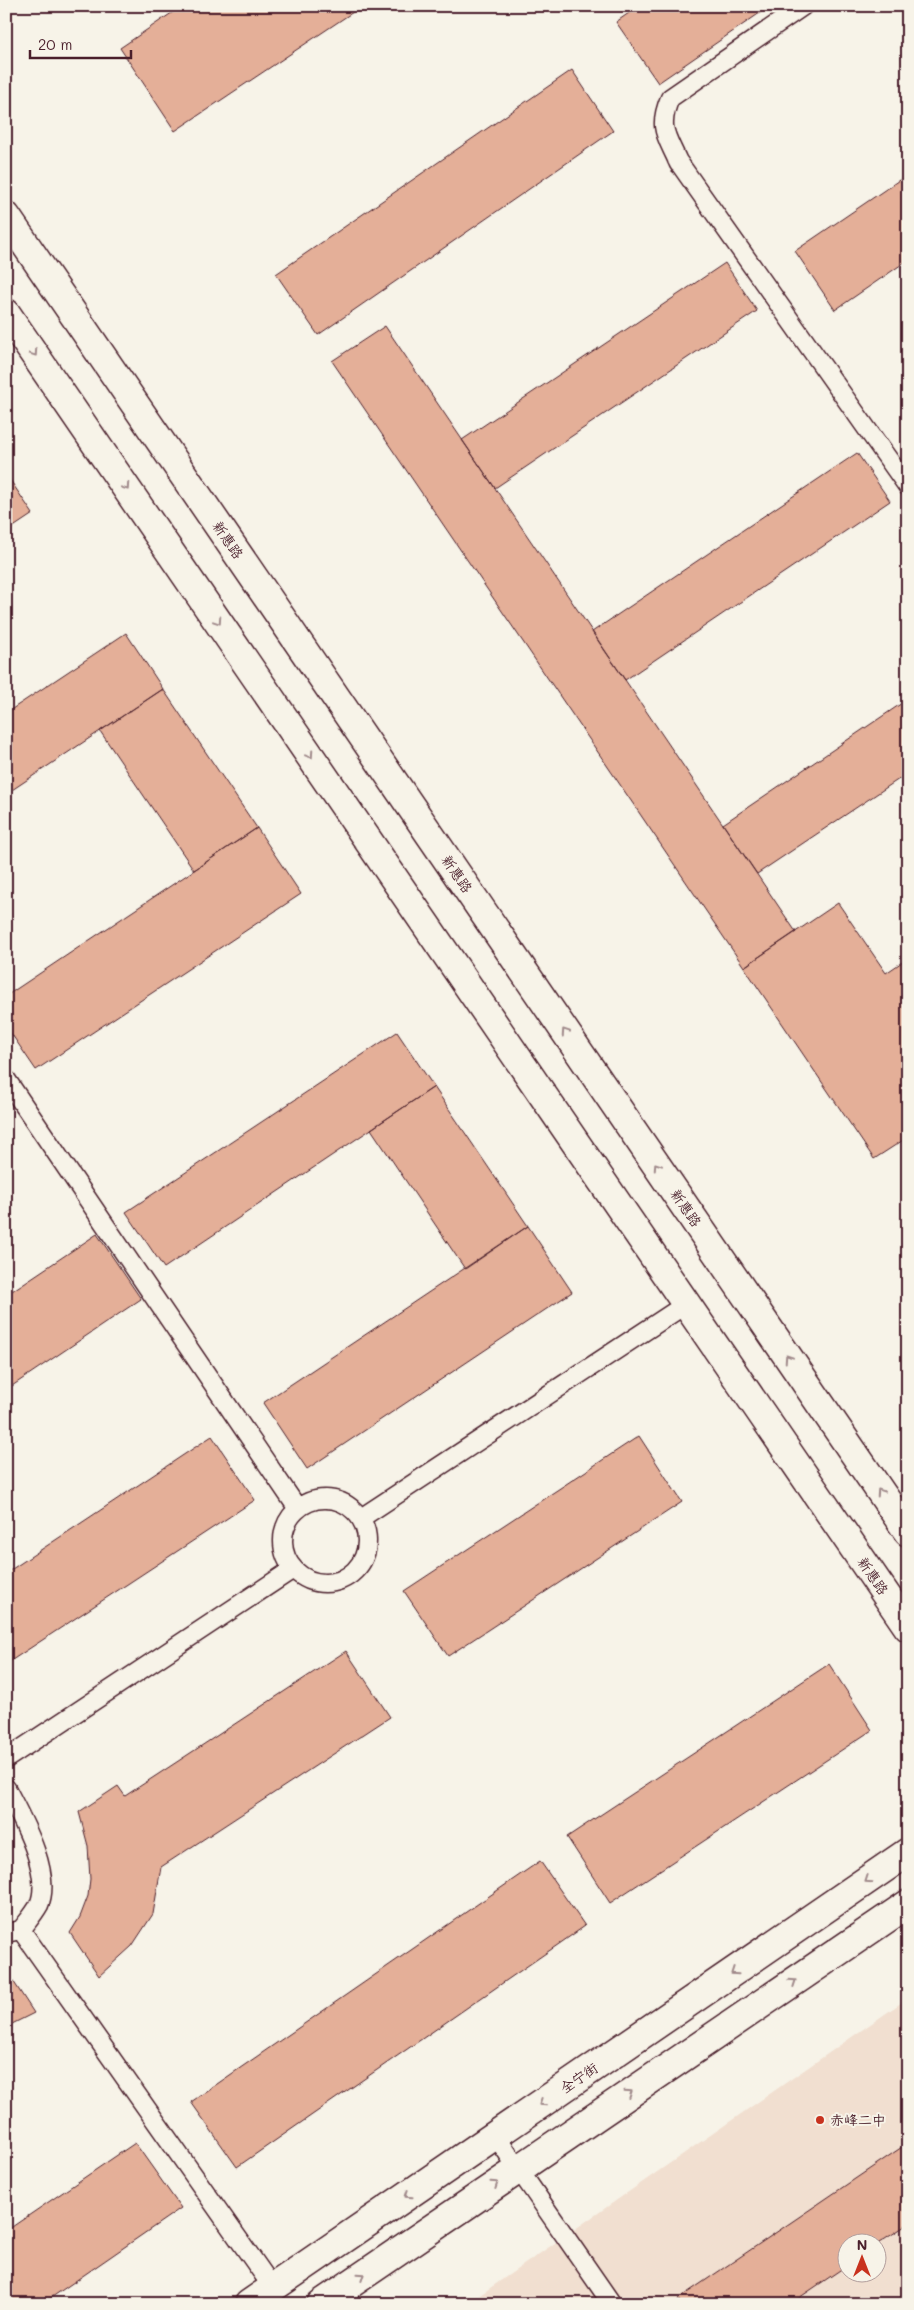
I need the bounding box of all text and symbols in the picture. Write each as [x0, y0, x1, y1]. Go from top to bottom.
scale bar [30, 28, 131, 60]
text: 20 m [38, 34, 72, 54]
one-way arrow [28, 347, 37, 357]
one-way arrow [120, 481, 129, 491]
street label: 新惠路 [209, 517, 248, 562]
one-way arrow [212, 615, 221, 625]
one-way arrow [304, 749, 313, 759]
street label: 新惠路 [438, 851, 477, 896]
one-way arrow [562, 1028, 571, 1038]
one-way arrow [654, 1162, 663, 1172]
street label: 新惠路 [667, 1185, 706, 1230]
one-way arrow [785, 1354, 794, 1364]
one-way arrow [877, 1488, 886, 1498]
street label: 新惠路 [854, 1553, 893, 1598]
one-way arrow [864, 1874, 873, 1883]
one-way arrow [730, 1966, 739, 1975]
one-way arrow [787, 1979, 796, 1988]
street label: 全宁街 [556, 2058, 601, 2097]
one-way arrow [623, 2090, 633, 2099]
one-way arrow [538, 2097, 548, 2106]
place label: 赤峰二中 [830, 2110, 886, 2129]
marker: 赤峰二中 [814, 2114, 826, 2126]
one-way arrow [490, 2181, 499, 2191]
one-way arrow [404, 2189, 414, 2198]
north arrow [836, 2232, 886, 2282]
text: N [857, 2235, 867, 2254]
one-way arrow [355, 2273, 365, 2282]

